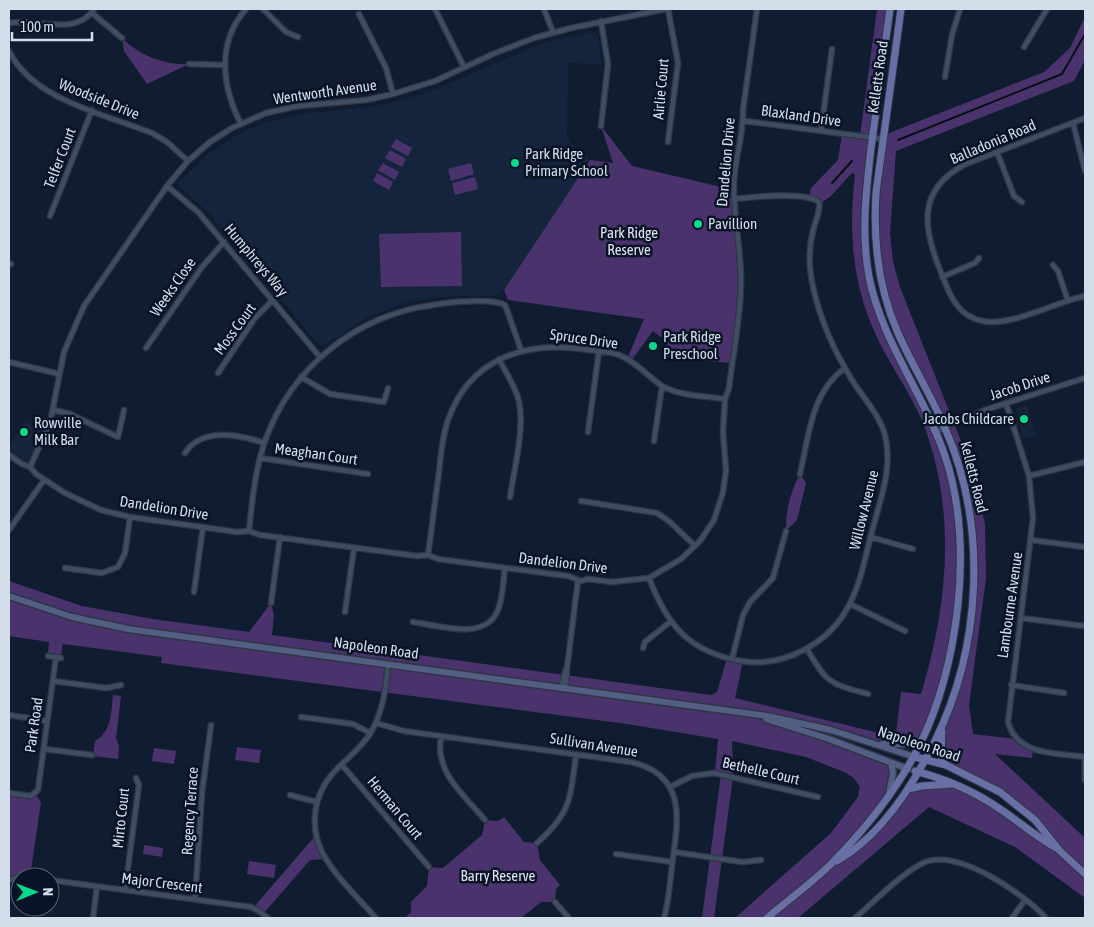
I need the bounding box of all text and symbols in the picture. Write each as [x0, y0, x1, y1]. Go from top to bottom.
scale bar [12, 10, 92, 42]
text: 100 m [20, 18, 54, 35]
street label: Kelletts Road [864, 40, 891, 114]
street label: Airlie Court [649, 58, 672, 120]
street label: Woodside Drive [56, 75, 142, 122]
street label: Wentworth Avenue [272, 76, 378, 107]
street label: Blaxland Drive [760, 101, 842, 130]
street label: Dandelion Drive [713, 116, 738, 207]
street label: Balladonia Road [947, 116, 1038, 167]
street label: Telfer Court [40, 125, 79, 191]
place label: Park Ridge Primary School [525, 145, 608, 179]
marker: Park Ridge Primary School [509, 157, 521, 169]
place label: Pavillion [708, 215, 757, 232]
marker: Pavillion [692, 218, 704, 230]
street label: Humphreys Way [221, 220, 292, 299]
park label: Park Ridge Reserve [600, 224, 658, 258]
street label: Weeks Close [146, 254, 199, 319]
street label: Moss Court [210, 300, 259, 358]
street label: Spruce Drive [549, 325, 619, 352]
place label: Park Ridge Preschool [663, 328, 721, 362]
marker: Park Ridge Preschool [647, 340, 659, 352]
street label: Jacob Drive [987, 368, 1052, 403]
place label: Jacobs Childcare [923, 410, 1014, 427]
marker: Jacobs Childcare [1018, 413, 1030, 425]
place label: Rowville Milk Bar [34, 414, 82, 448]
marker: Rowville Milk Bar [18, 426, 30, 438]
street label: Meaghan Court [274, 439, 359, 468]
street label: Kelletts Road [957, 439, 992, 514]
street label: Willow Avenue [845, 468, 882, 552]
street label: Dandelion Drive [119, 492, 210, 523]
street label: Dandelion Drive [518, 549, 609, 576]
street label: Lambourne Avenue [994, 551, 1025, 659]
street label: Napoleon Road [333, 633, 420, 662]
street label: Park Road [21, 696, 46, 754]
street label: Napoleon Road [876, 722, 962, 765]
street label: Sullivan Avenue [549, 729, 639, 760]
street label: Bethelle Court [721, 753, 801, 788]
street label: Regency Terrace [178, 766, 201, 856]
street label: Herman Court [364, 773, 427, 843]
street label: Mirto Court [109, 787, 132, 849]
north arrow [10, 867, 60, 917]
park label: Barry Reserve [461, 867, 536, 884]
street label: Major Crescent [121, 869, 203, 896]
text: N [40, 888, 56, 896]

